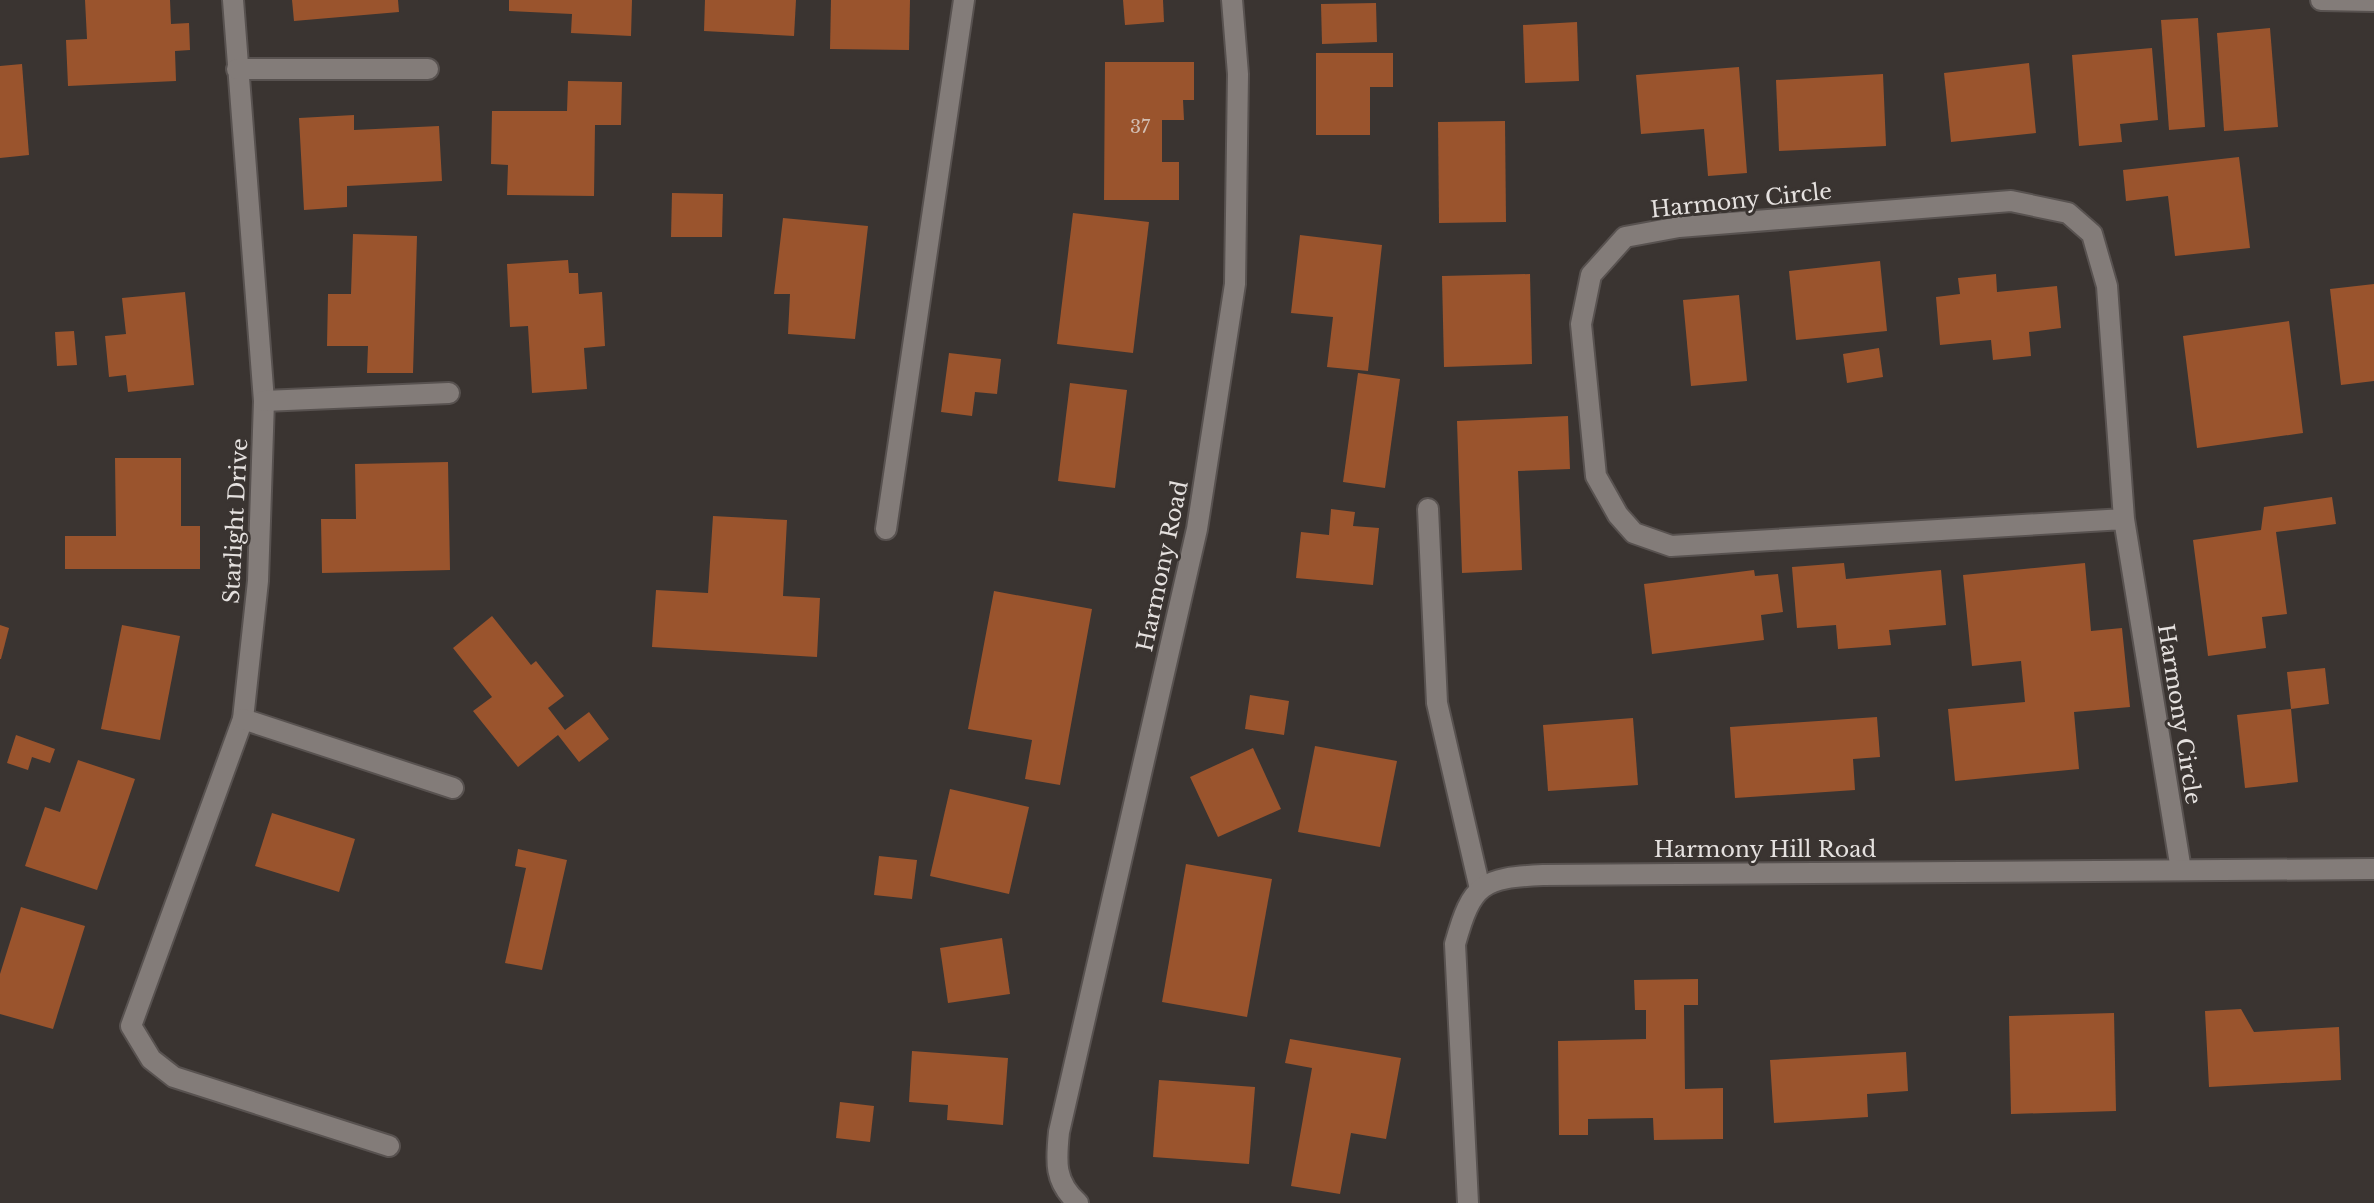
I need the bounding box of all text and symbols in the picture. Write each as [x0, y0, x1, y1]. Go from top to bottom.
house number: 37 [1130, 116, 1151, 138]
street label: Harmony Circle [1649, 178, 1833, 223]
street label: Starlight Drive [218, 438, 253, 604]
street label: Harmony Road [1131, 478, 1194, 654]
street label: Harmony Circle [2152, 622, 2207, 806]
street label: Harmony Hill Road [1654, 836, 1876, 863]

